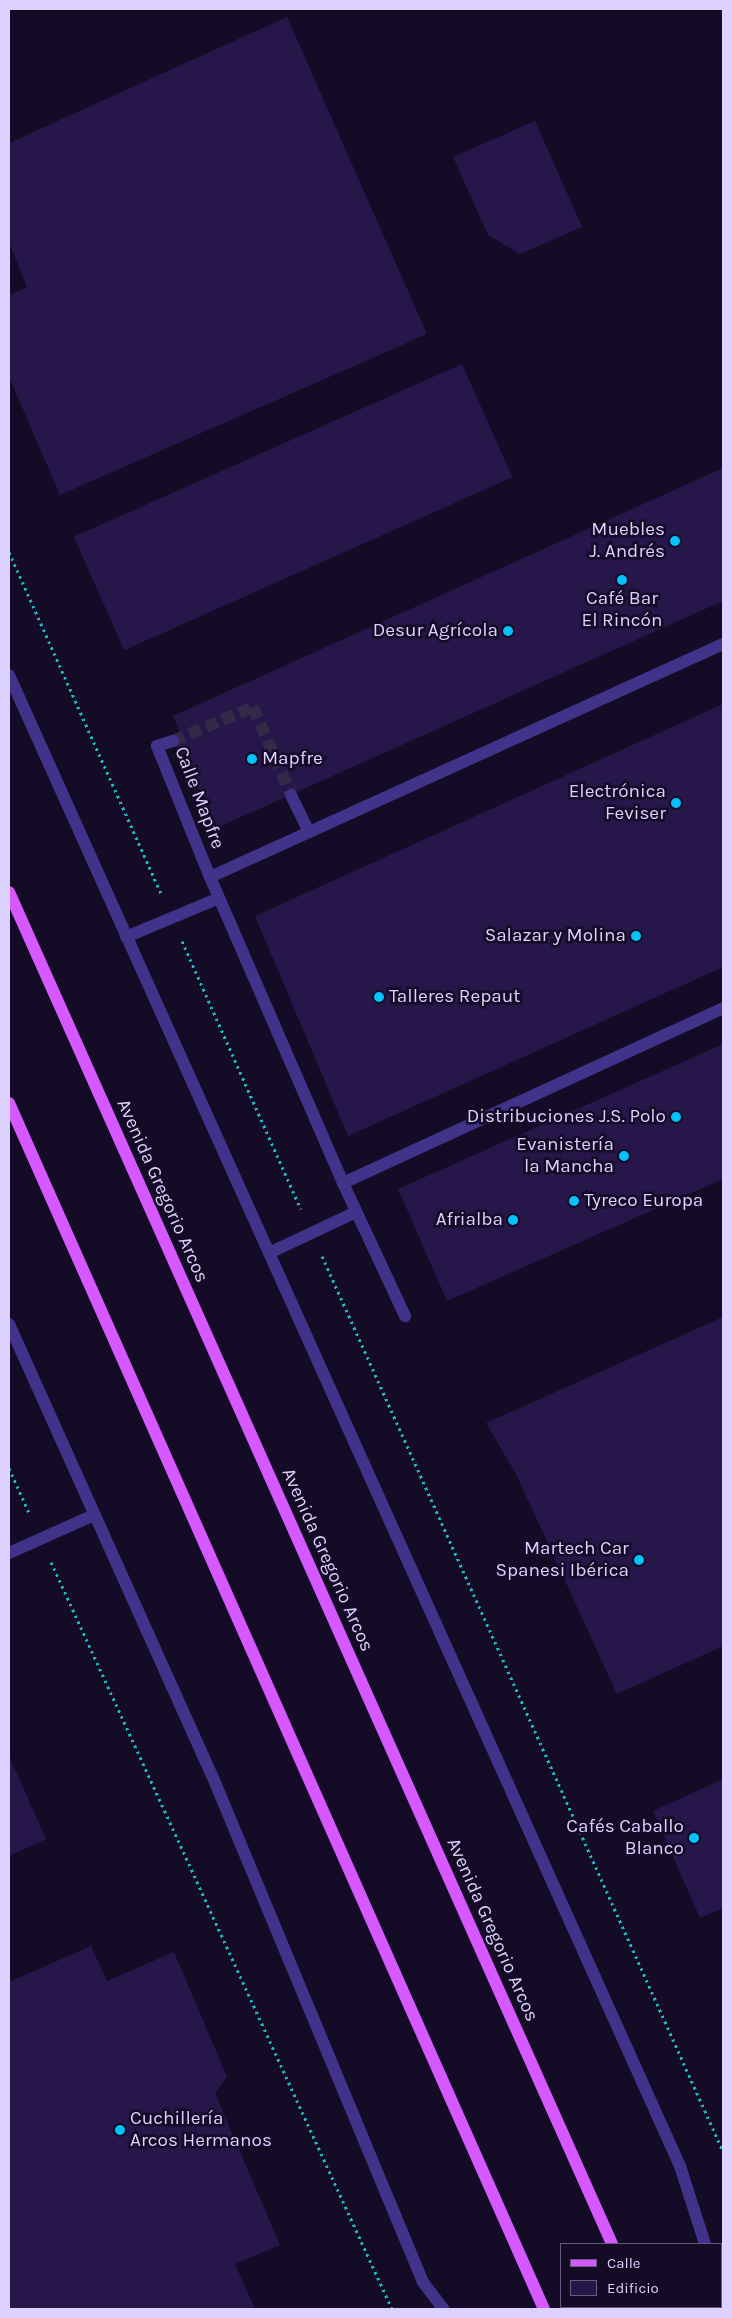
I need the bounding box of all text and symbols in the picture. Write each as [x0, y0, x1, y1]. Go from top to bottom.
place label: Muebles J. Andrés [589, 519, 665, 563]
marker: Muebles J. Andrés [669, 535, 681, 547]
marker: Café Bar El Rincón [616, 574, 628, 586]
place label: Café Bar El Rincón [582, 588, 662, 632]
place label: Desur Agrícola [373, 620, 498, 642]
marker: Desur Agrícola [502, 625, 514, 637]
street label: Calle Mapfre [169, 744, 229, 852]
place label: Mapfre [262, 748, 323, 770]
marker: Mapfre [246, 753, 258, 765]
place label: Electrónica Feviser [569, 781, 666, 825]
marker: Electrónica Feviser [670, 797, 682, 809]
place label: Salazar y Molina [485, 925, 626, 947]
marker: Salazar y Molina [630, 930, 642, 942]
place label: Talleres Repaut [389, 986, 520, 1008]
marker: Talleres Repaut [373, 991, 385, 1003]
street label: Avenida Gregorio Arcos [111, 1096, 213, 1286]
place label: Distribuciones J.S. Polo [467, 1106, 666, 1128]
marker: Distribuciones J.S. Polo [670, 1111, 682, 1123]
place label: Evanistería la Mancha [516, 1134, 614, 1178]
marker: Evanistería la Mancha [618, 1150, 630, 1162]
place label: Tyreco Europa [584, 1190, 703, 1212]
marker: Tyreco Europa [568, 1195, 580, 1207]
place label: Afrialba [436, 1209, 503, 1231]
marker: Afrialba [507, 1214, 519, 1226]
street label: Avenida Gregorio Arcos [276, 1465, 378, 1655]
place label: Martech Car Spanesi Ibérica [495, 1538, 629, 1582]
marker: Martech Car Spanesi Ibérica [633, 1554, 645, 1566]
place label: Cafés Caballo Blanco [566, 1816, 684, 1860]
marker: Cafés Caballo Blanco [688, 1832, 700, 1844]
street label: Avenida Gregorio Arcos [441, 1835, 543, 2025]
place label: Cuchillería Arcos Hermanos [130, 2108, 272, 2152]
marker: Cuchillería Arcos Hermanos [114, 2124, 126, 2136]
legend [560, 2243, 722, 2308]
text: Calle [607, 2254, 641, 2272]
text: Edificio [607, 2279, 659, 2297]

